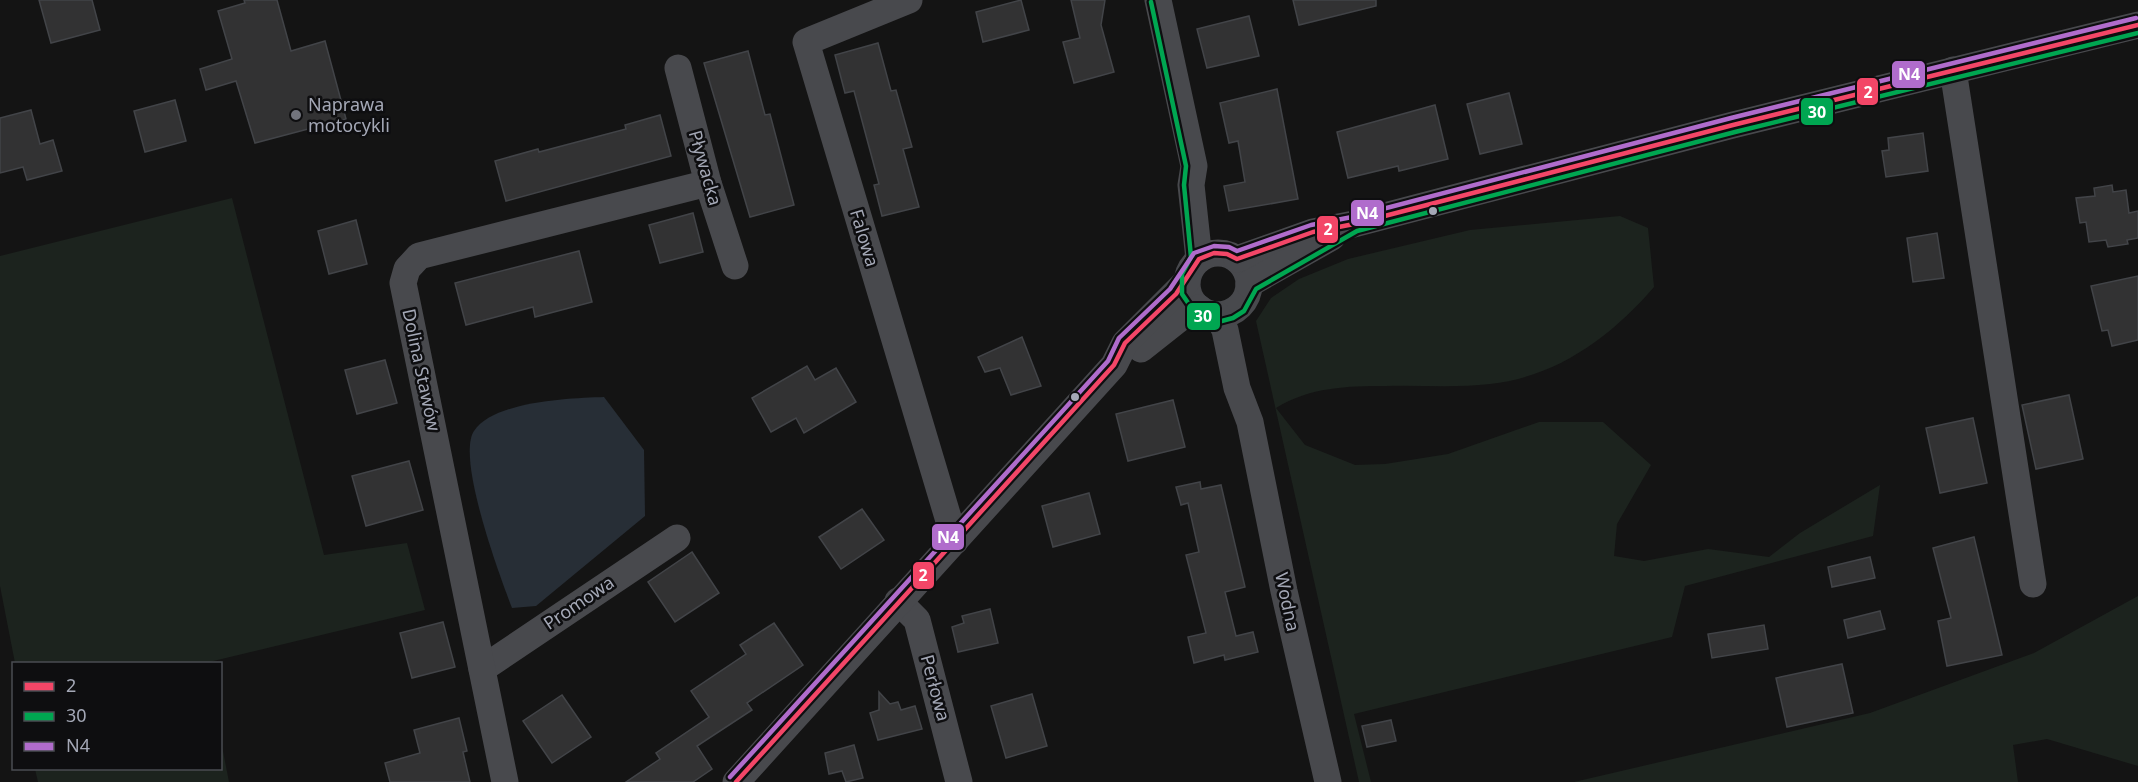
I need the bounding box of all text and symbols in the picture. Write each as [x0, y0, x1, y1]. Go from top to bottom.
line badge: N4 [1891, 60, 1926, 89]
text: N4 [1898, 63, 1920, 85]
line badge: 2 [1856, 77, 1879, 106]
text: 2 [1863, 81, 1873, 103]
place label: Naprawa motocykli [308, 92, 390, 137]
line badge: 30 [1800, 97, 1834, 126]
text: 30 [1808, 101, 1826, 123]
marker: Naprawa motocykli [289, 108, 303, 122]
street label: Pływacka [684, 127, 728, 208]
line badge: N4 [1350, 199, 1385, 227]
text: N4 [1356, 202, 1378, 224]
unlabelled marker [1427, 205, 1439, 217]
street label: Falowa [845, 206, 885, 269]
line badge: 2 [1316, 215, 1339, 244]
text: 2 [1323, 218, 1333, 240]
line badge: 30 [1186, 302, 1221, 331]
text: 30 [1194, 305, 1212, 327]
street label: Dolina Stawów [397, 306, 447, 433]
unlabelled marker [1069, 391, 1081, 403]
line badge: N4 [931, 523, 965, 551]
text: N4 [937, 526, 959, 548]
line badge: 2 [912, 561, 935, 590]
text: 2 [918, 564, 928, 586]
street label: Promowa [538, 570, 619, 635]
street label: Wodna [1270, 570, 1306, 633]
street label: Perłowa [916, 652, 956, 724]
legend [12, 662, 222, 770]
text: 2 [66, 673, 76, 697]
text: 30 [66, 703, 87, 727]
text: N4 [66, 733, 90, 757]

